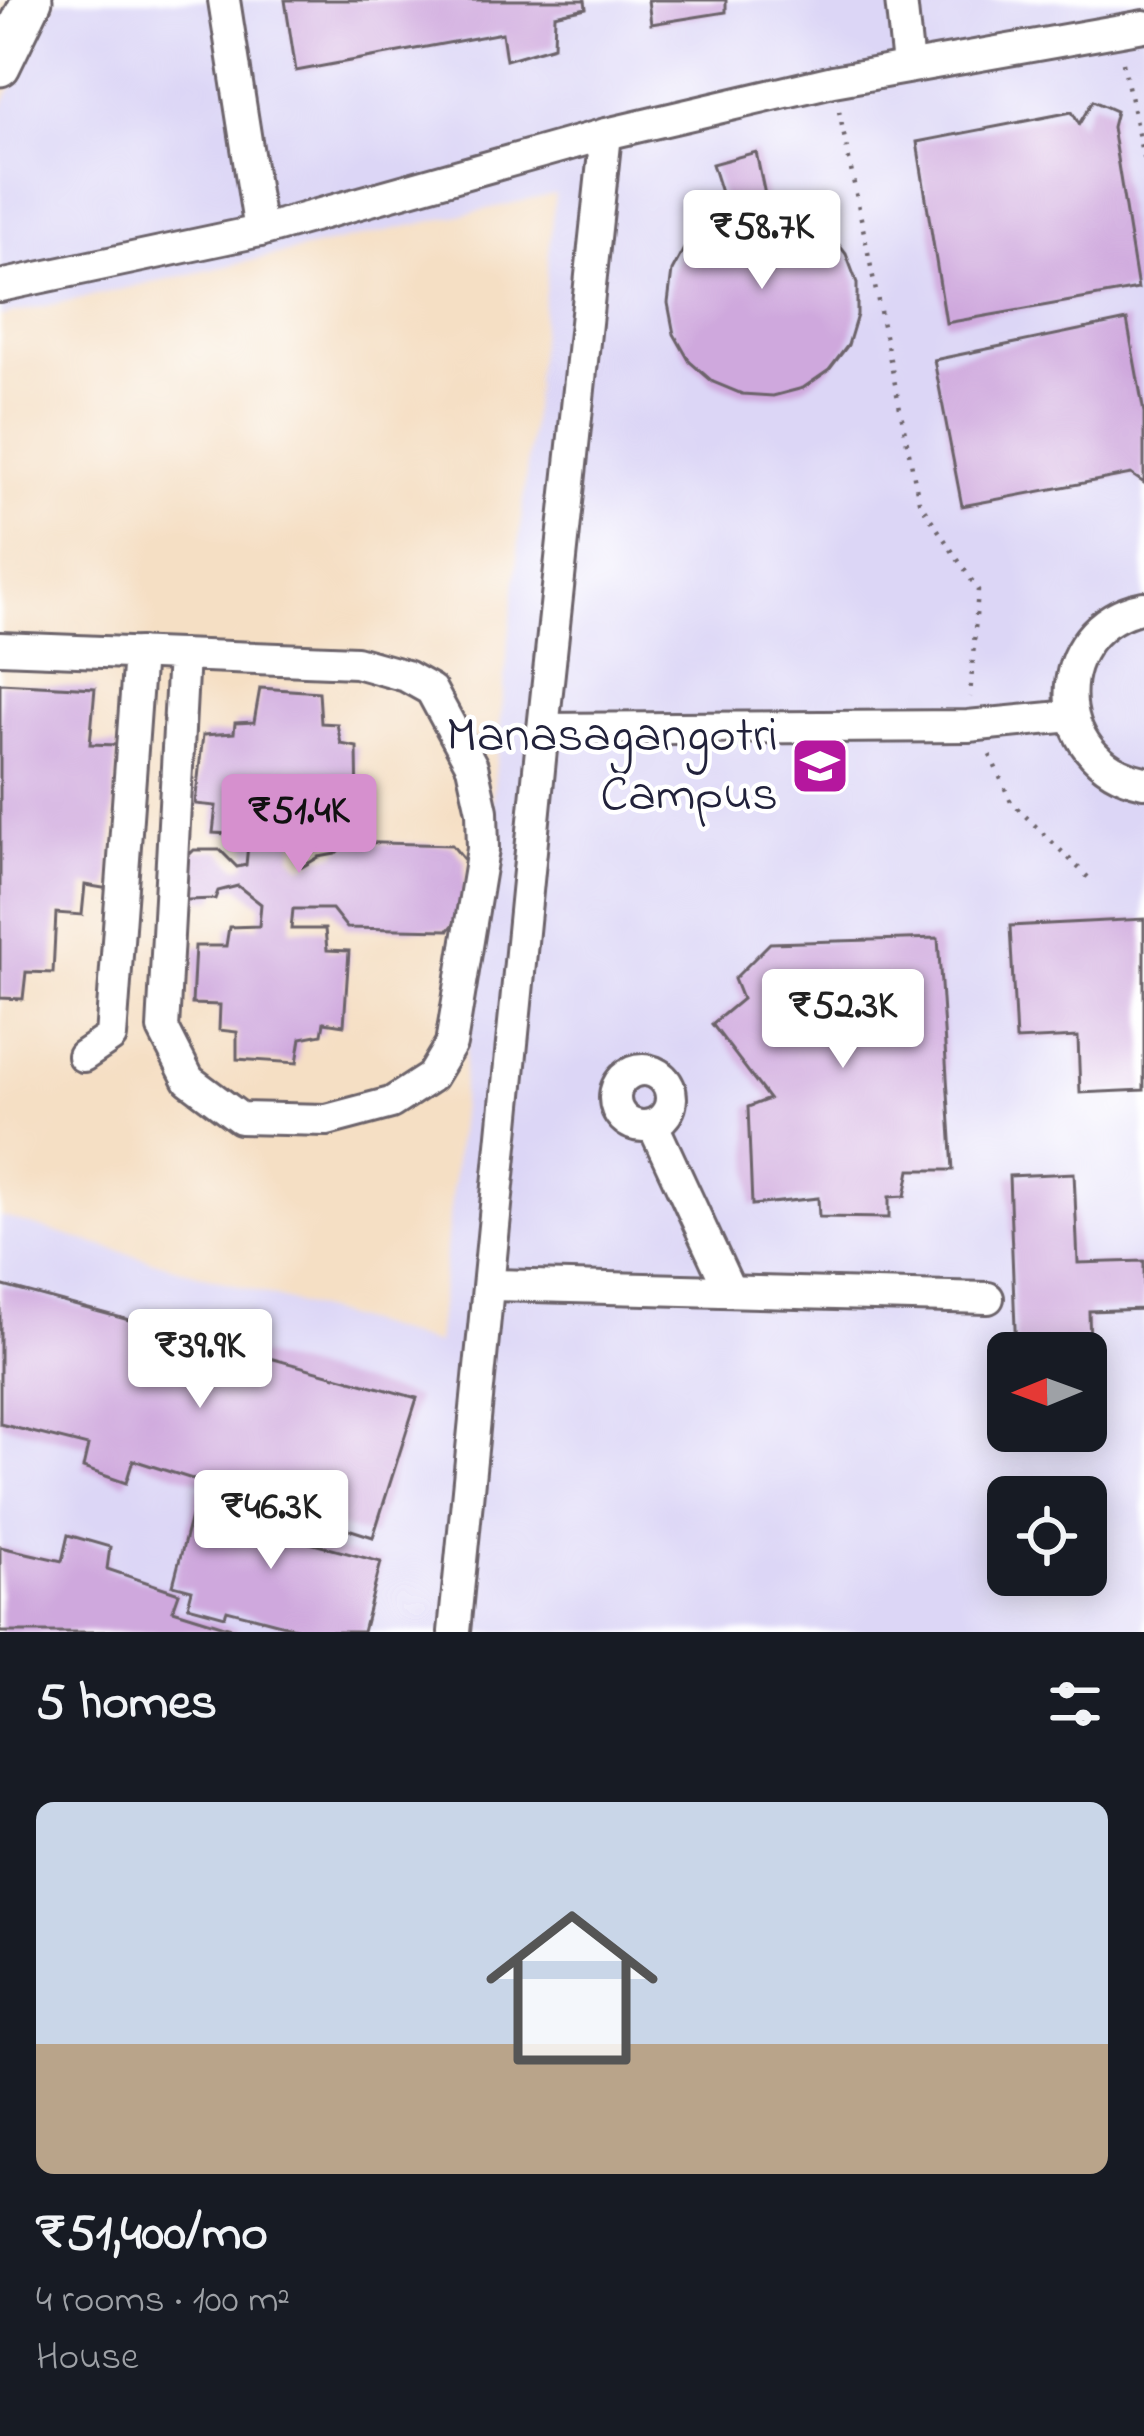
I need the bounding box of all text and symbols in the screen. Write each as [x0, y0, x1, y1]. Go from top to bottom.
pin: ₹58.7K [664, 190, 860, 292]
text: ₹58.7K [710, 200, 814, 257]
place label: Manasagangotri Campus [446, 700, 778, 834]
school or university icon: Manasagangotri Campus [789, 735, 851, 797]
pin: ₹51.4K [201, 774, 397, 876]
text: ₹51.4K [248, 784, 350, 841]
pin: ₹52.3K [745, 969, 941, 1071]
text: ₹52.3K [789, 979, 897, 1036]
pin: ₹39.9K [102, 1309, 298, 1411]
text: ₹39.9K [155, 1319, 245, 1376]
north arrow [987, 1332, 1107, 1452]
map controls [987, 1332, 1107, 1596]
pin: ₹46.3K [173, 1470, 369, 1572]
button: locate [987, 1476, 1107, 1596]
text: ₹46.3K [221, 1480, 321, 1537]
text: 5 homes [36, 1667, 217, 1742]
icon: filters [1042, 1671, 1108, 1737]
icon: home [464, 1880, 680, 2096]
text: ₹51,400/mo [36, 2198, 268, 2273]
text: 4 rooms · 100 m² [36, 2273, 290, 2330]
text: House [36, 2330, 138, 2387]

